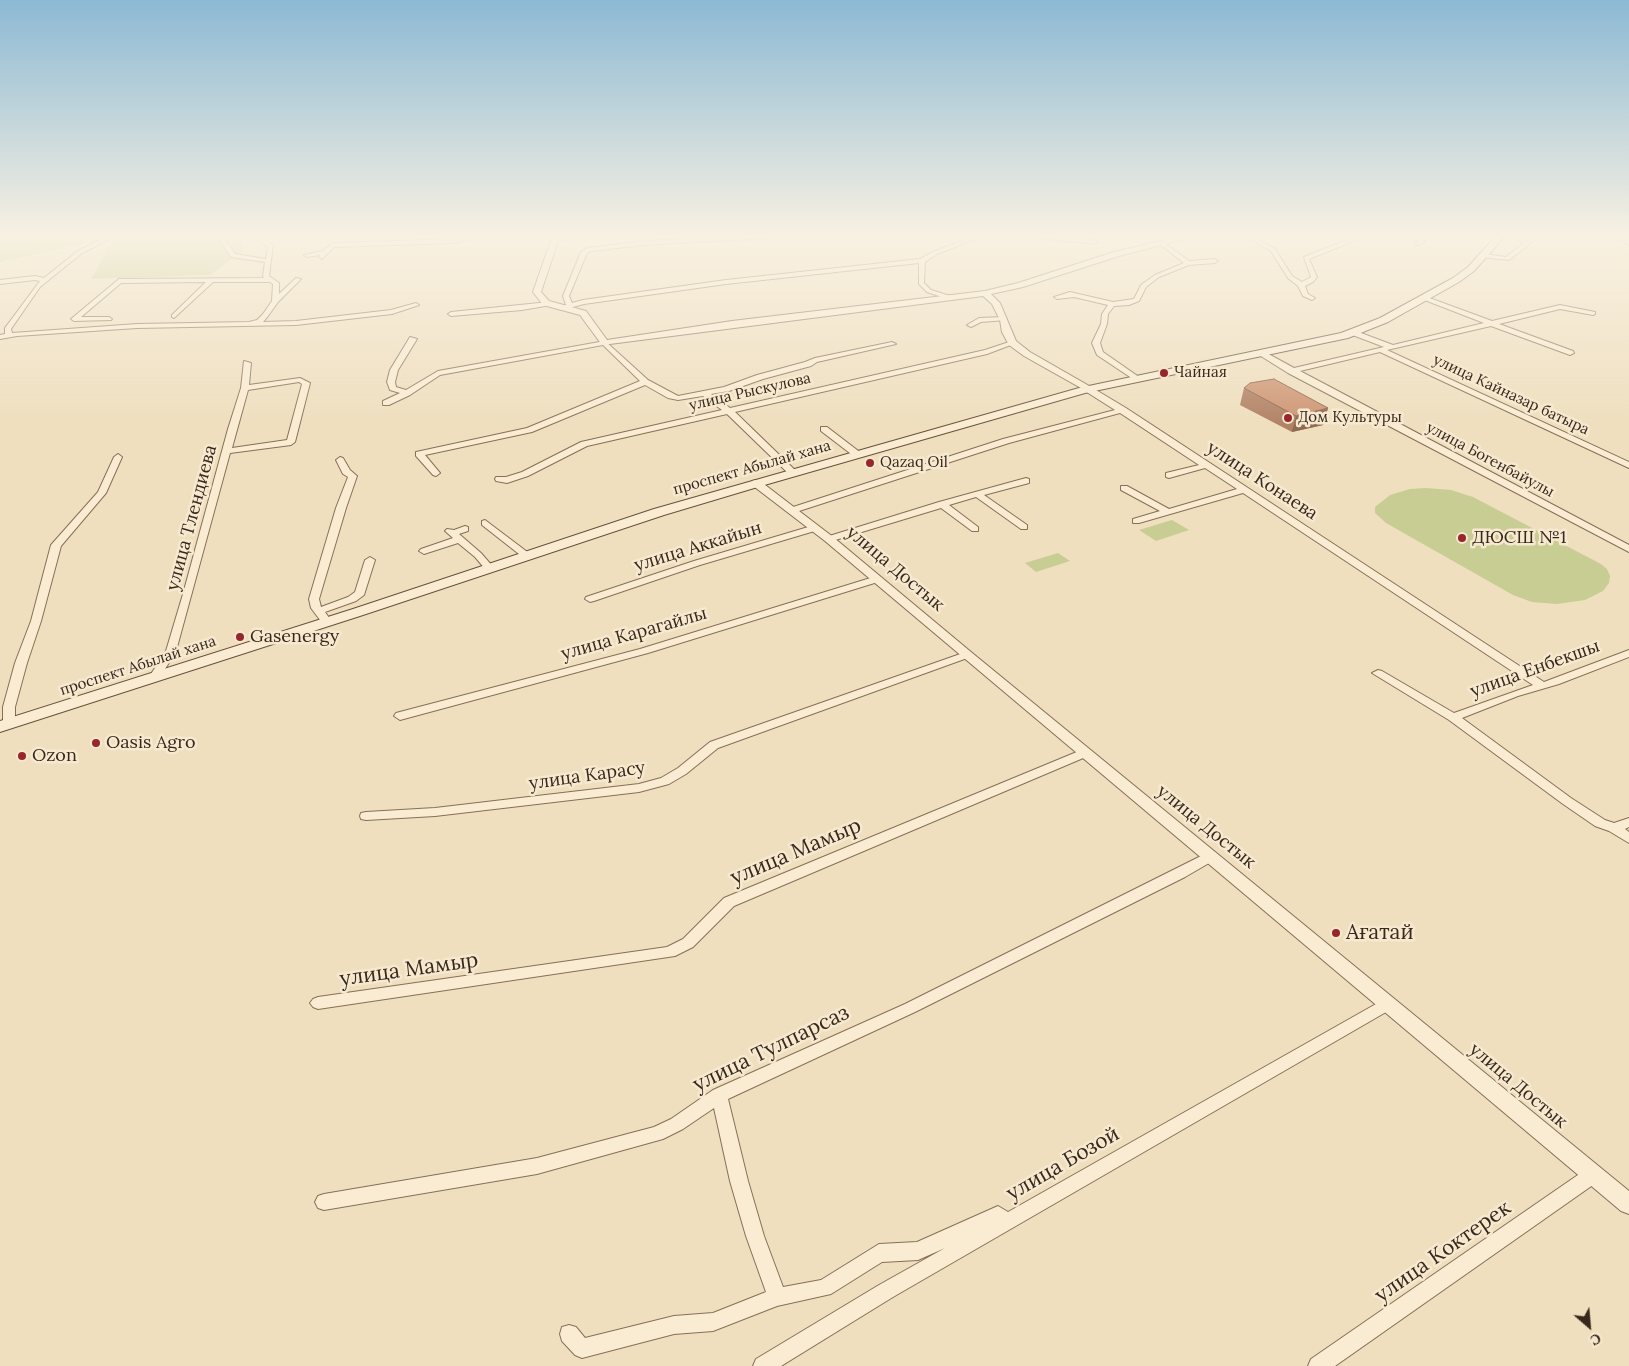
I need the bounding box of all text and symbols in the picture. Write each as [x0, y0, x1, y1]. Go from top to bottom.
street label: улица Кайназар батыра [1430, 351, 1592, 439]
place label: Чайная [1174, 364, 1227, 382]
marker: Чайная [1158, 367, 1170, 379]
street label: улица Рыскулова [687, 369, 813, 415]
place label: Дом Культуры [1298, 409, 1402, 427]
marker: Дом Культуры [1282, 412, 1294, 424]
street label: улица Богенбайулы [1423, 419, 1557, 501]
street label: проспект Абылай хана [671, 437, 833, 499]
street label: улица Конаева [1202, 437, 1322, 525]
street label: улица Тлендиева [162, 443, 222, 593]
place label: Qazaq Oil [880, 454, 948, 472]
marker: Qazaq Oil [864, 457, 876, 469]
street label: улица Аккайын [632, 517, 764, 577]
street label: улица Достык [842, 522, 948, 616]
place label: ДЮСШ №1 [1472, 527, 1567, 549]
marker: ДЮСШ №1 [1456, 532, 1468, 544]
street label: улица Карагайлы [559, 603, 709, 665]
place label: Gasenergy [250, 626, 339, 648]
marker: Gasenergy [234, 631, 246, 643]
street label: проспект Абылай хана [58, 632, 218, 700]
street label: улица Енбекшы [1467, 636, 1603, 702]
place label: Oasis Agro [106, 732, 195, 754]
marker: Oasis Agro [90, 737, 102, 749]
place label: Ozon [32, 745, 77, 767]
marker: Ozon [16, 750, 28, 762]
street label: улица Карасу [528, 757, 646, 795]
street label: улица Достык [1152, 781, 1260, 873]
street label: улица Мамыр [727, 813, 865, 891]
place label: Ағатай [1346, 920, 1414, 946]
marker: Ағатай [1330, 927, 1342, 939]
street label: улица Мамыр [338, 948, 480, 992]
street label: улица Тулпарсаз [689, 1000, 853, 1098]
street label: улица Достык [1465, 1039, 1571, 1133]
street label: улица Бозой [1002, 1121, 1124, 1207]
street label: улица Коктерек [1370, 1196, 1516, 1308]
north arrow [1564, 1301, 1614, 1351]
text: С [1587, 1329, 1604, 1350]

